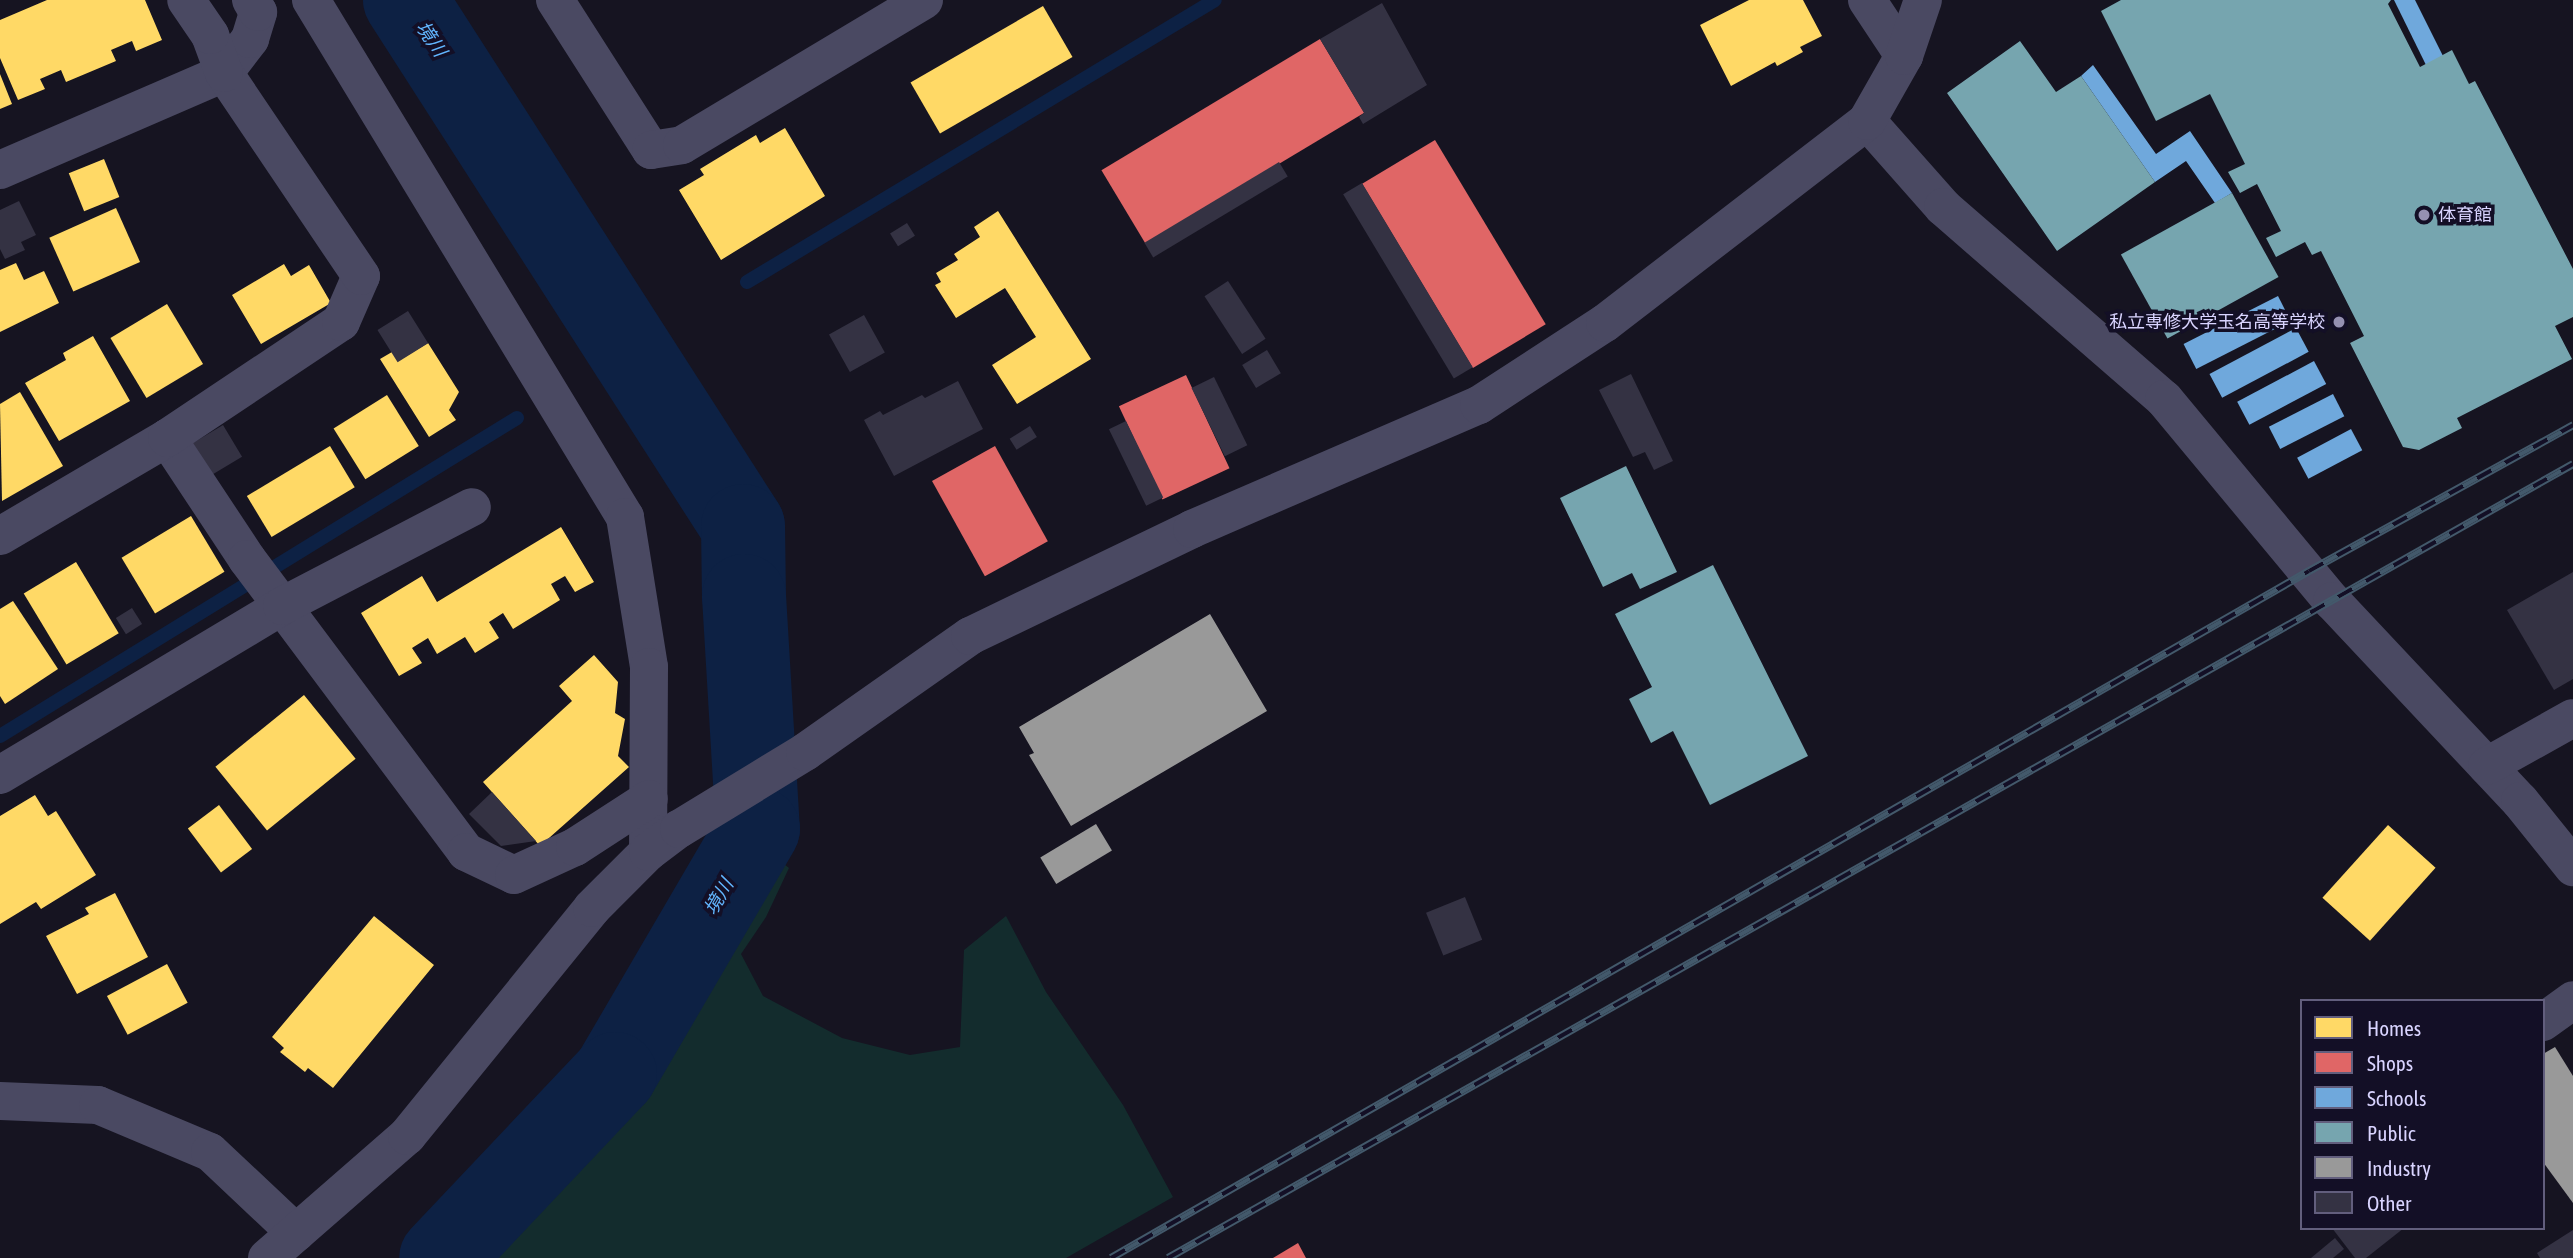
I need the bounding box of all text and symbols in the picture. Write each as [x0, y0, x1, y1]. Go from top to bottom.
water label: 境川 [411, 17, 451, 61]
place label: 体育館 [2438, 204, 2492, 226]
marker: 体育館 [2416, 207, 2432, 223]
place label: 私立専修大学玉名高等学校 [2109, 311, 2325, 333]
marker: 私立専修大学玉名高等学校 [2331, 314, 2347, 330]
water label: 境川 [700, 875, 738, 919]
legend [2300, 999, 2545, 1230]
text: Homes [2367, 1016, 2421, 1040]
text: Shops [2367, 1051, 2413, 1075]
text: Schools [2367, 1086, 2427, 1110]
text: Public [2367, 1121, 2416, 1145]
text: Industry [2367, 1156, 2431, 1180]
text: Other [2367, 1191, 2411, 1215]

